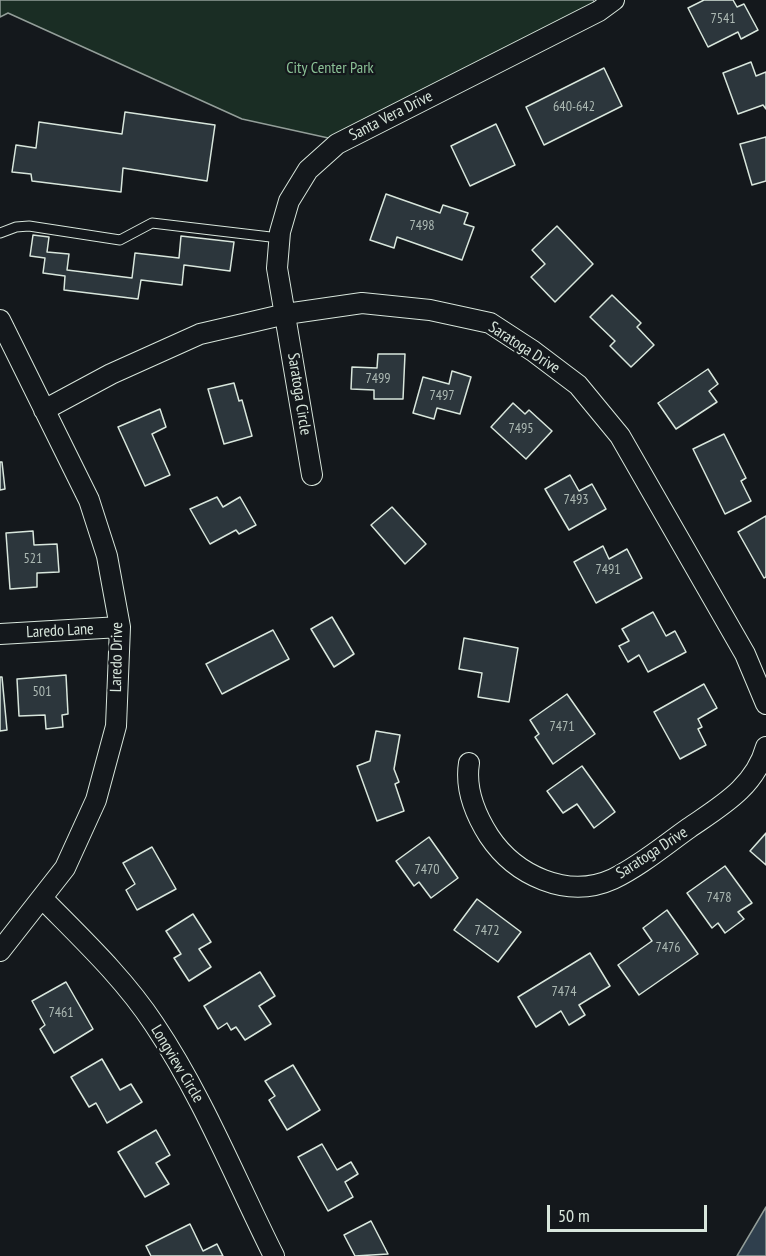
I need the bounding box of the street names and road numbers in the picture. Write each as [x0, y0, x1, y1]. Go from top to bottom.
street label: Santa Vera Drive [346, 87, 436, 145]
street label: Saratoga Drive [485, 318, 563, 378]
street label: Saratoga Circle [283, 351, 315, 437]
street label: Laredo Lane [26, 620, 94, 642]
street label: Laredo Drive [107, 622, 127, 692]
street label: Saratoga Drive [613, 823, 691, 883]
street label: Longview Circle [146, 1022, 208, 1106]

